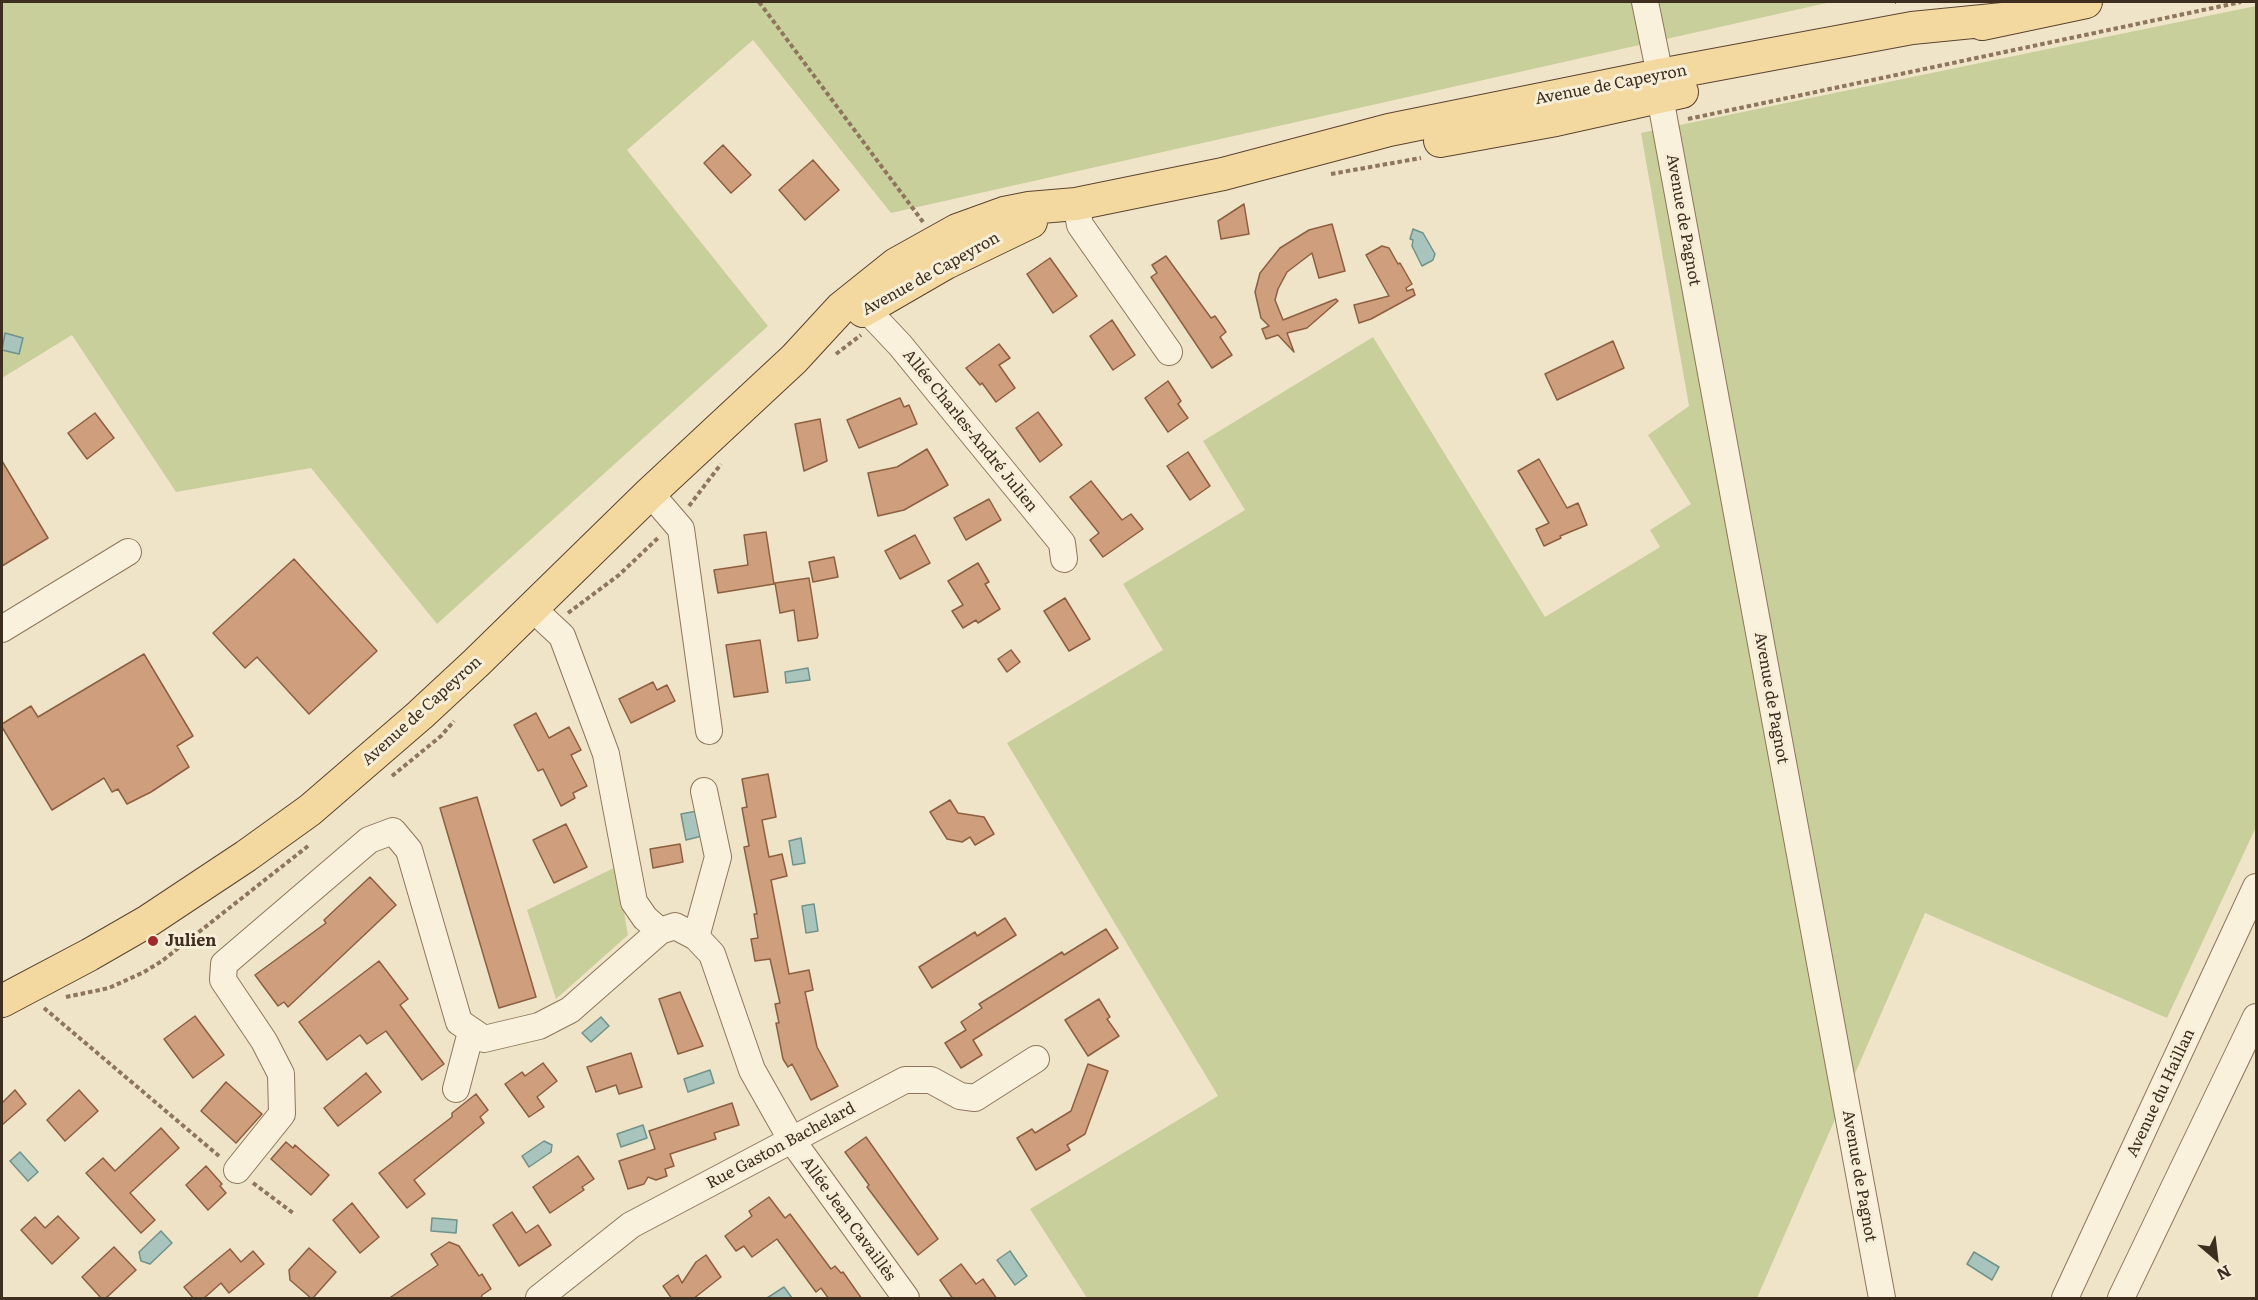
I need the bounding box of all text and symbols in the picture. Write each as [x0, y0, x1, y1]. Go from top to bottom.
street label: Avenue de Capeyron [1533, 61, 1689, 109]
street label: Avenue de Pagnot [1662, 152, 1704, 288]
street label: Avenue de Capeyron [859, 228, 1003, 320]
street label: Allée Charles-André Julien [898, 346, 1042, 516]
street label: Avenue de Pagnot [1750, 630, 1792, 766]
street label: Avenue de Capeyron [358, 652, 486, 770]
place label: Julien [165, 931, 216, 951]
marker: Julien [146, 934, 160, 948]
street label: Avenue du Haillan [2123, 1026, 2199, 1160]
street label: Rue Gaston Bachelard [703, 1099, 859, 1193]
street label: Avenue de Pagnot [1838, 1108, 1880, 1244]
street label: Allée Jean Cavaillès [796, 1153, 900, 1285]
north arrow [2186, 1228, 2246, 1288]
text: N [2213, 1260, 2236, 1288]

